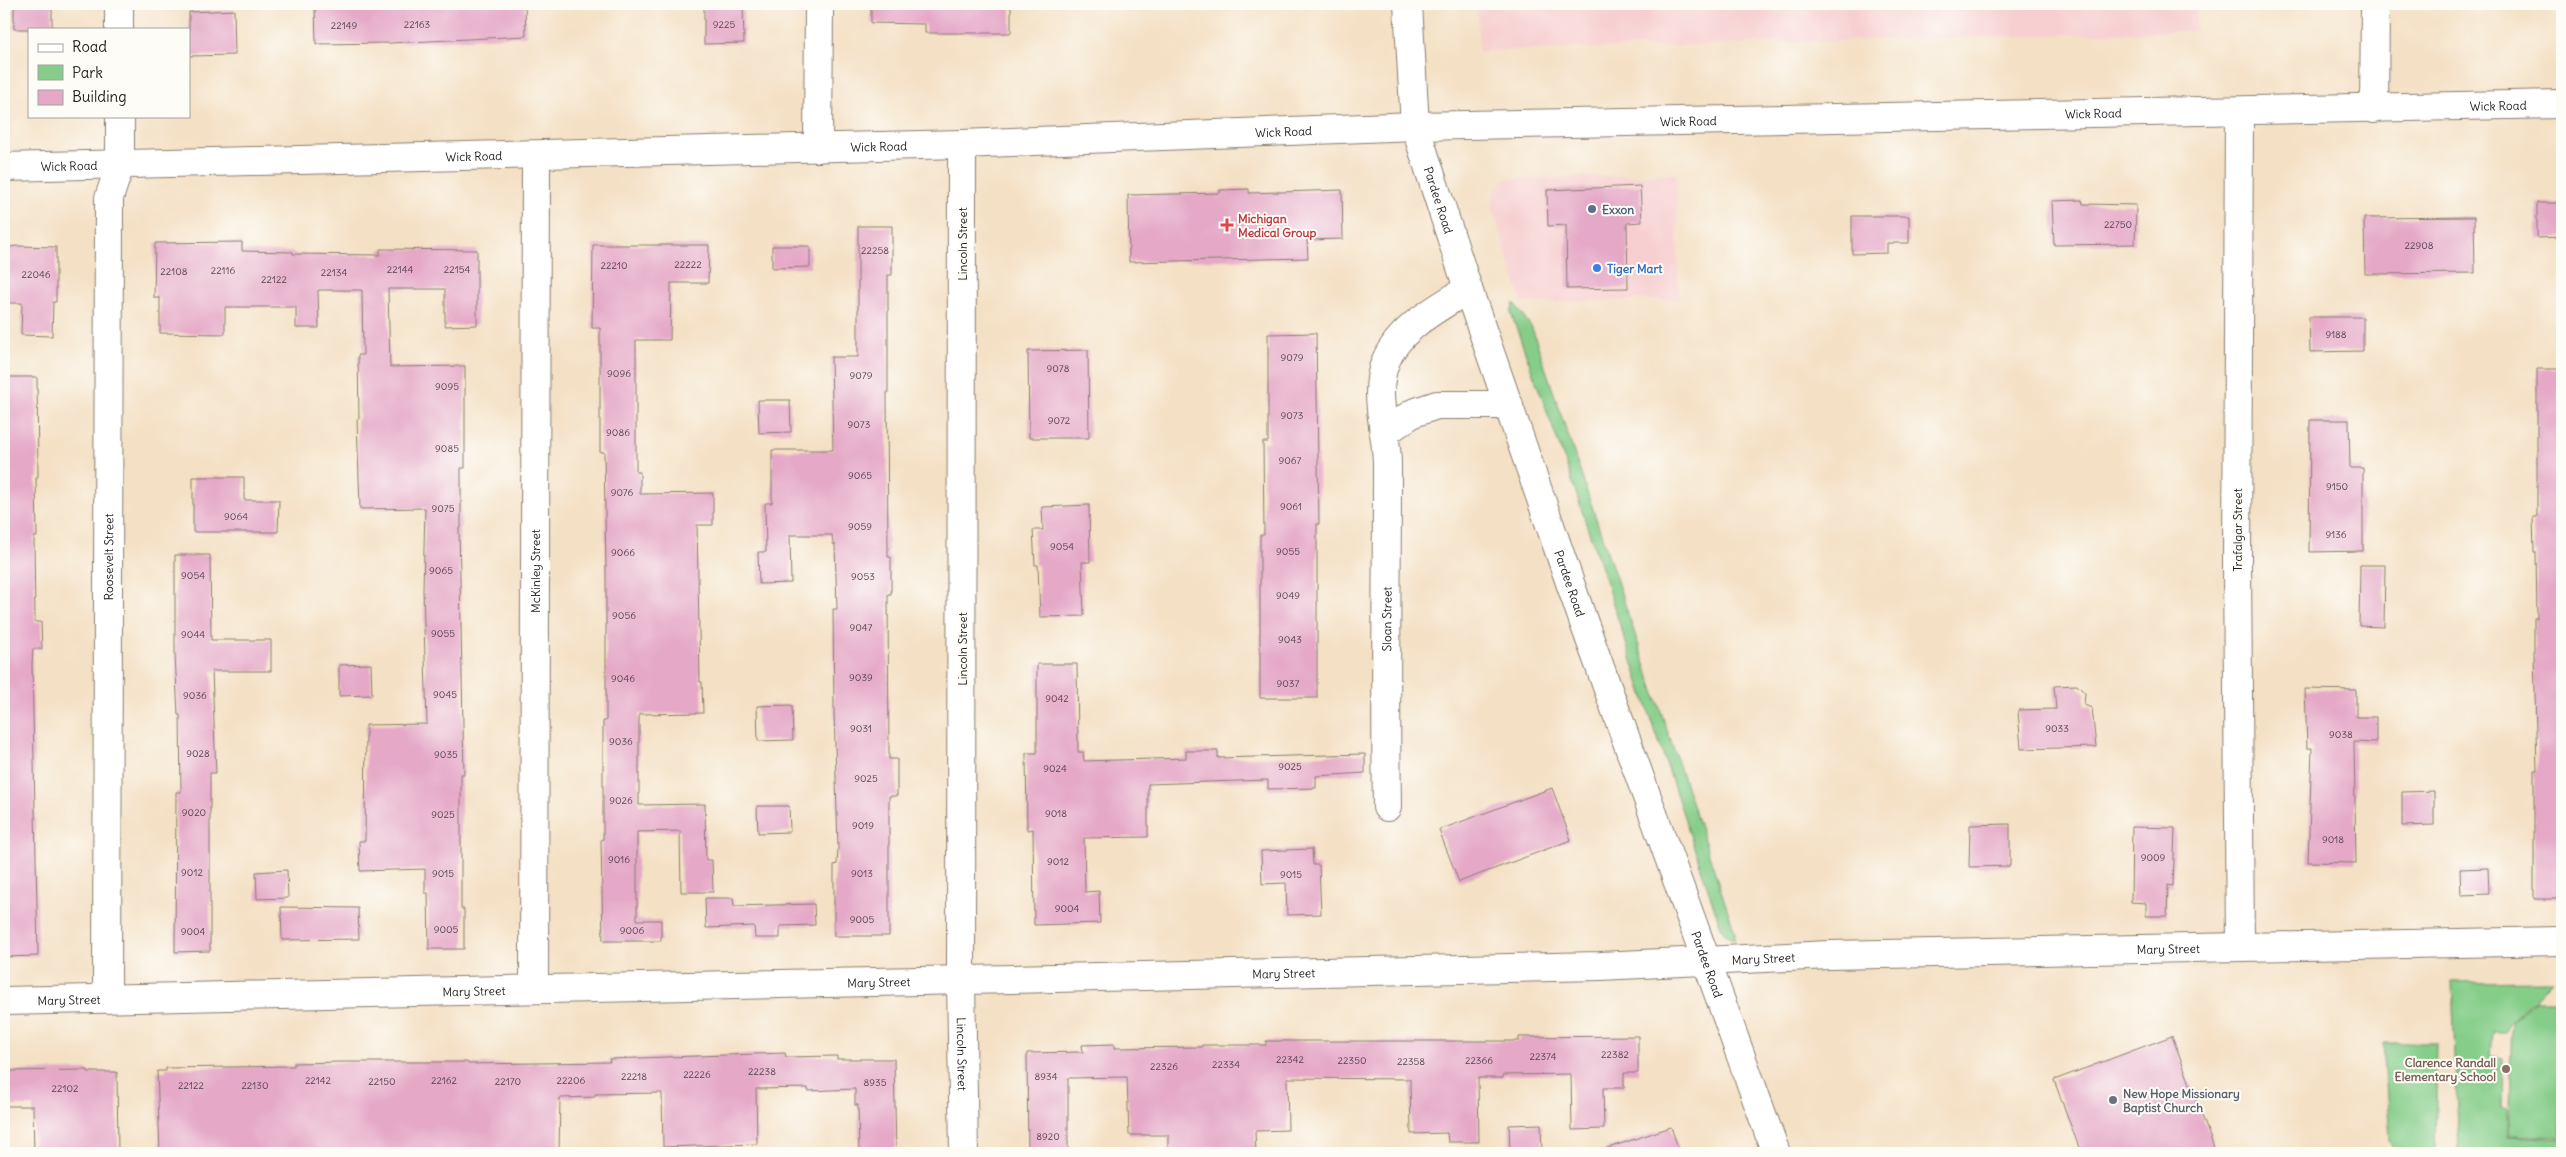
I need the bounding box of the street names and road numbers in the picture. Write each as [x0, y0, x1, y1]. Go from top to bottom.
street label: Wick Road [2470, 97, 2527, 113]
street label: Wick Road [2065, 105, 2122, 121]
street label: Wick Road [1660, 113, 1717, 129]
street label: Wick Road [1255, 123, 1312, 140]
street label: Wick Road [850, 138, 907, 154]
street label: Wick Road [445, 148, 502, 164]
street label: Wick Road [40, 157, 98, 174]
street label: Pardee Road [1421, 165, 1457, 235]
street label: Lincoln Street [955, 207, 970, 281]
street label: Trafalgar Street [2230, 488, 2245, 572]
street label: Roosevelt Street [100, 514, 116, 600]
street label: McKinley Street [527, 529, 543, 613]
street label: Pardee Road [1552, 548, 1589, 618]
street label: Sloan Street [1379, 587, 1394, 651]
street label: Lincoln Street [955, 612, 970, 686]
street label: Pardee Road [1689, 929, 1726, 999]
street label: Mary Street [2137, 940, 2200, 957]
street label: Mary Street [1732, 949, 1795, 967]
street label: Mary Street [1252, 965, 1315, 981]
street label: Mary Street [847, 974, 911, 990]
street label: Mary Street [442, 983, 506, 999]
street label: Mary Street [37, 991, 101, 1008]
street label: Lincoln Street [954, 1017, 970, 1091]

